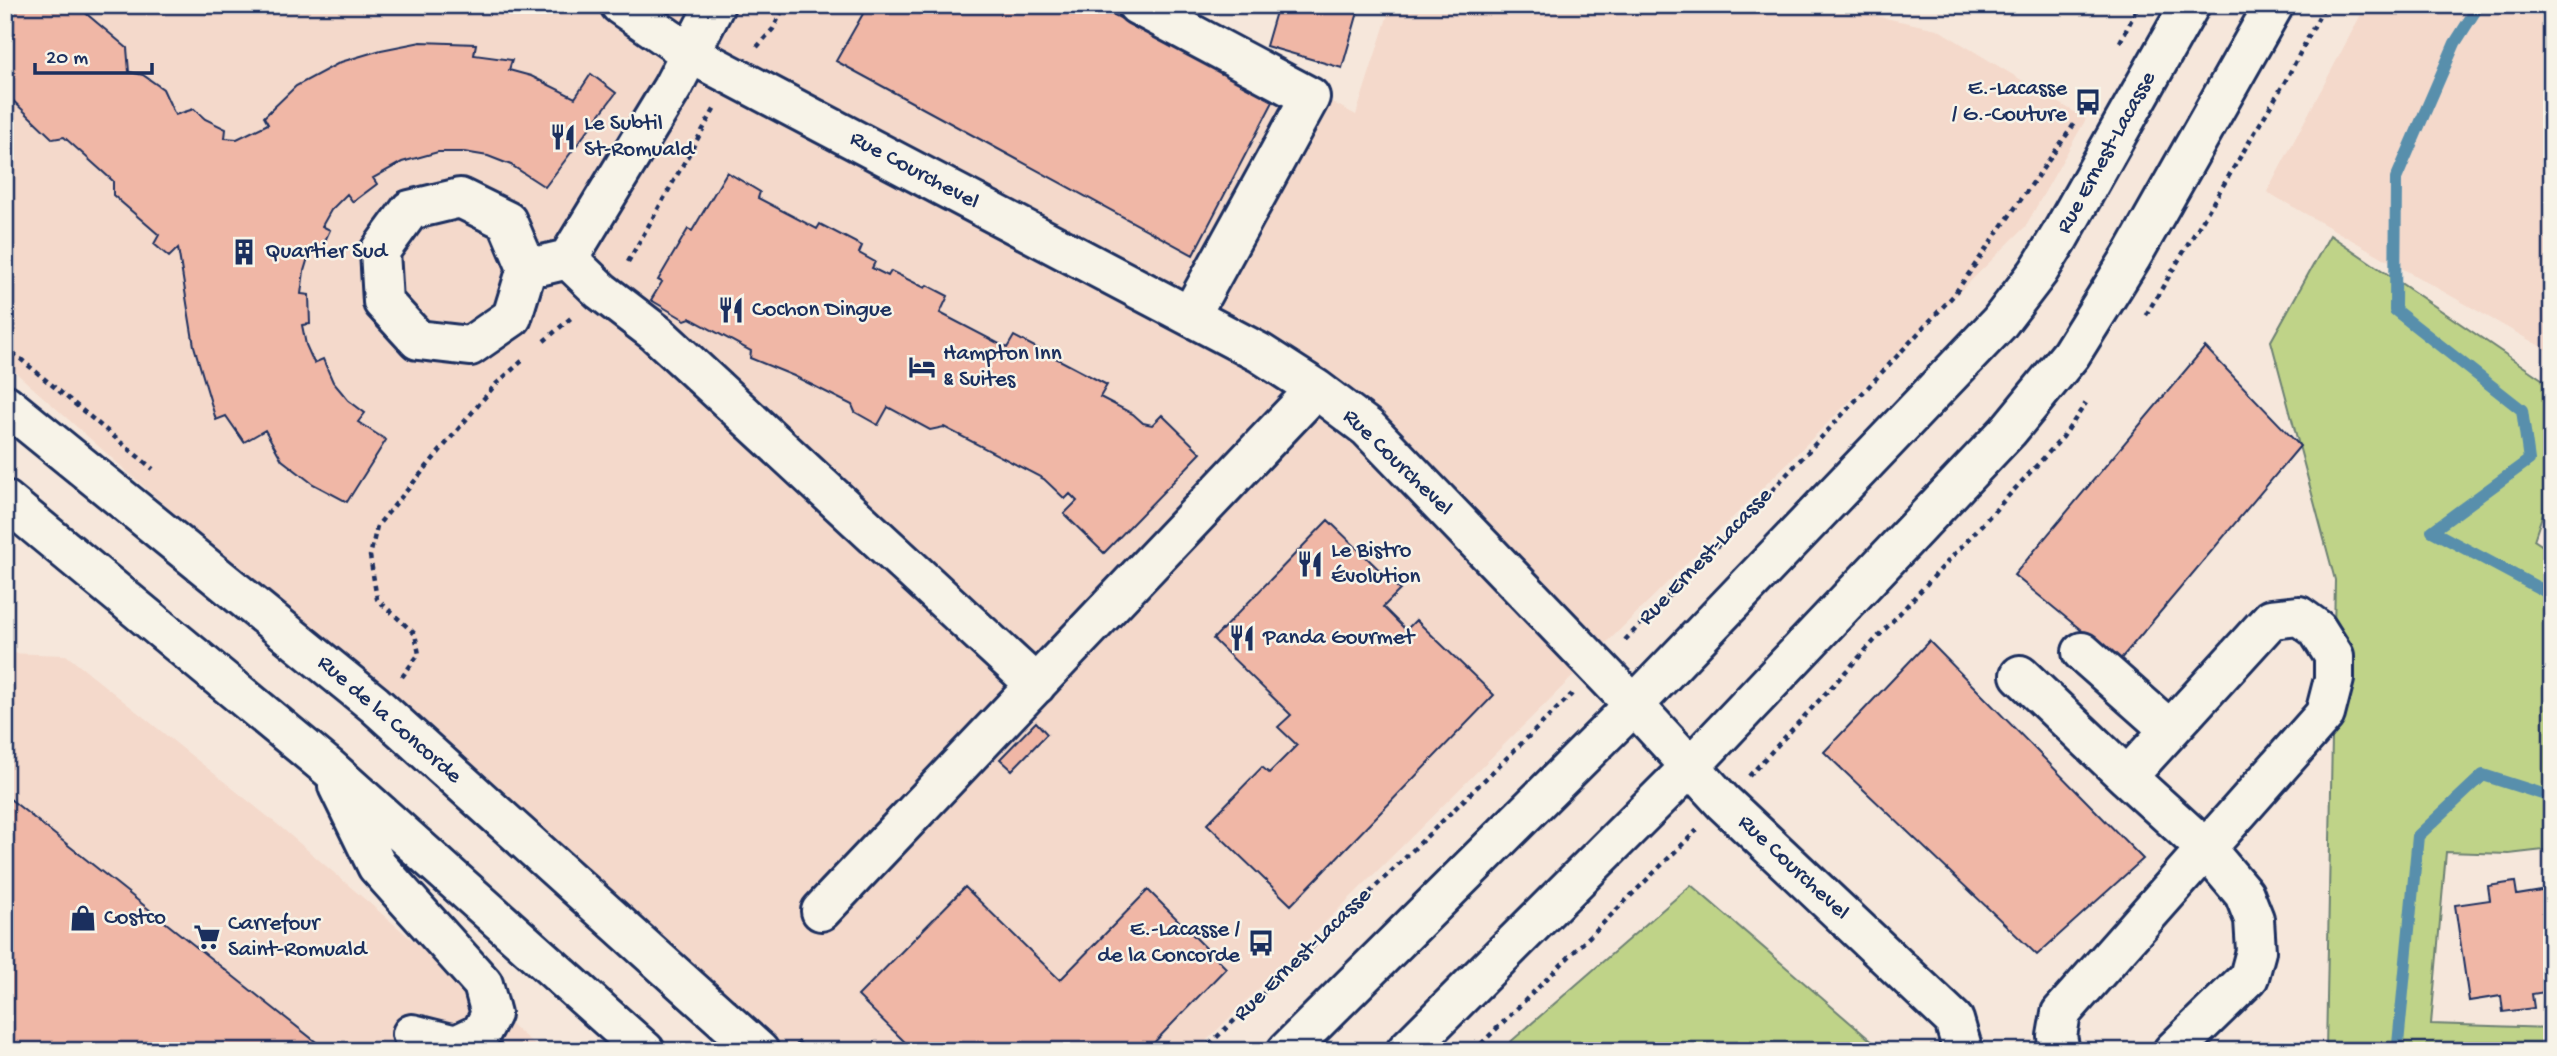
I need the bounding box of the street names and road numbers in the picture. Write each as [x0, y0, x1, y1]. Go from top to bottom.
street label: Rue Ernest-Lacasse [2051, 66, 2163, 239]
street label: Rue Courchevel [845, 126, 983, 216]
street label: Rue Courchevel [1336, 404, 1458, 522]
street label: Rue Ernest-Lacasse [1633, 482, 1779, 632]
street label: Rue de la Concorde [311, 650, 468, 791]
street label: Rue Courchevel [1732, 809, 1854, 927]
street label: Rue Ernest-Lacasse [1228, 882, 1378, 1028]

